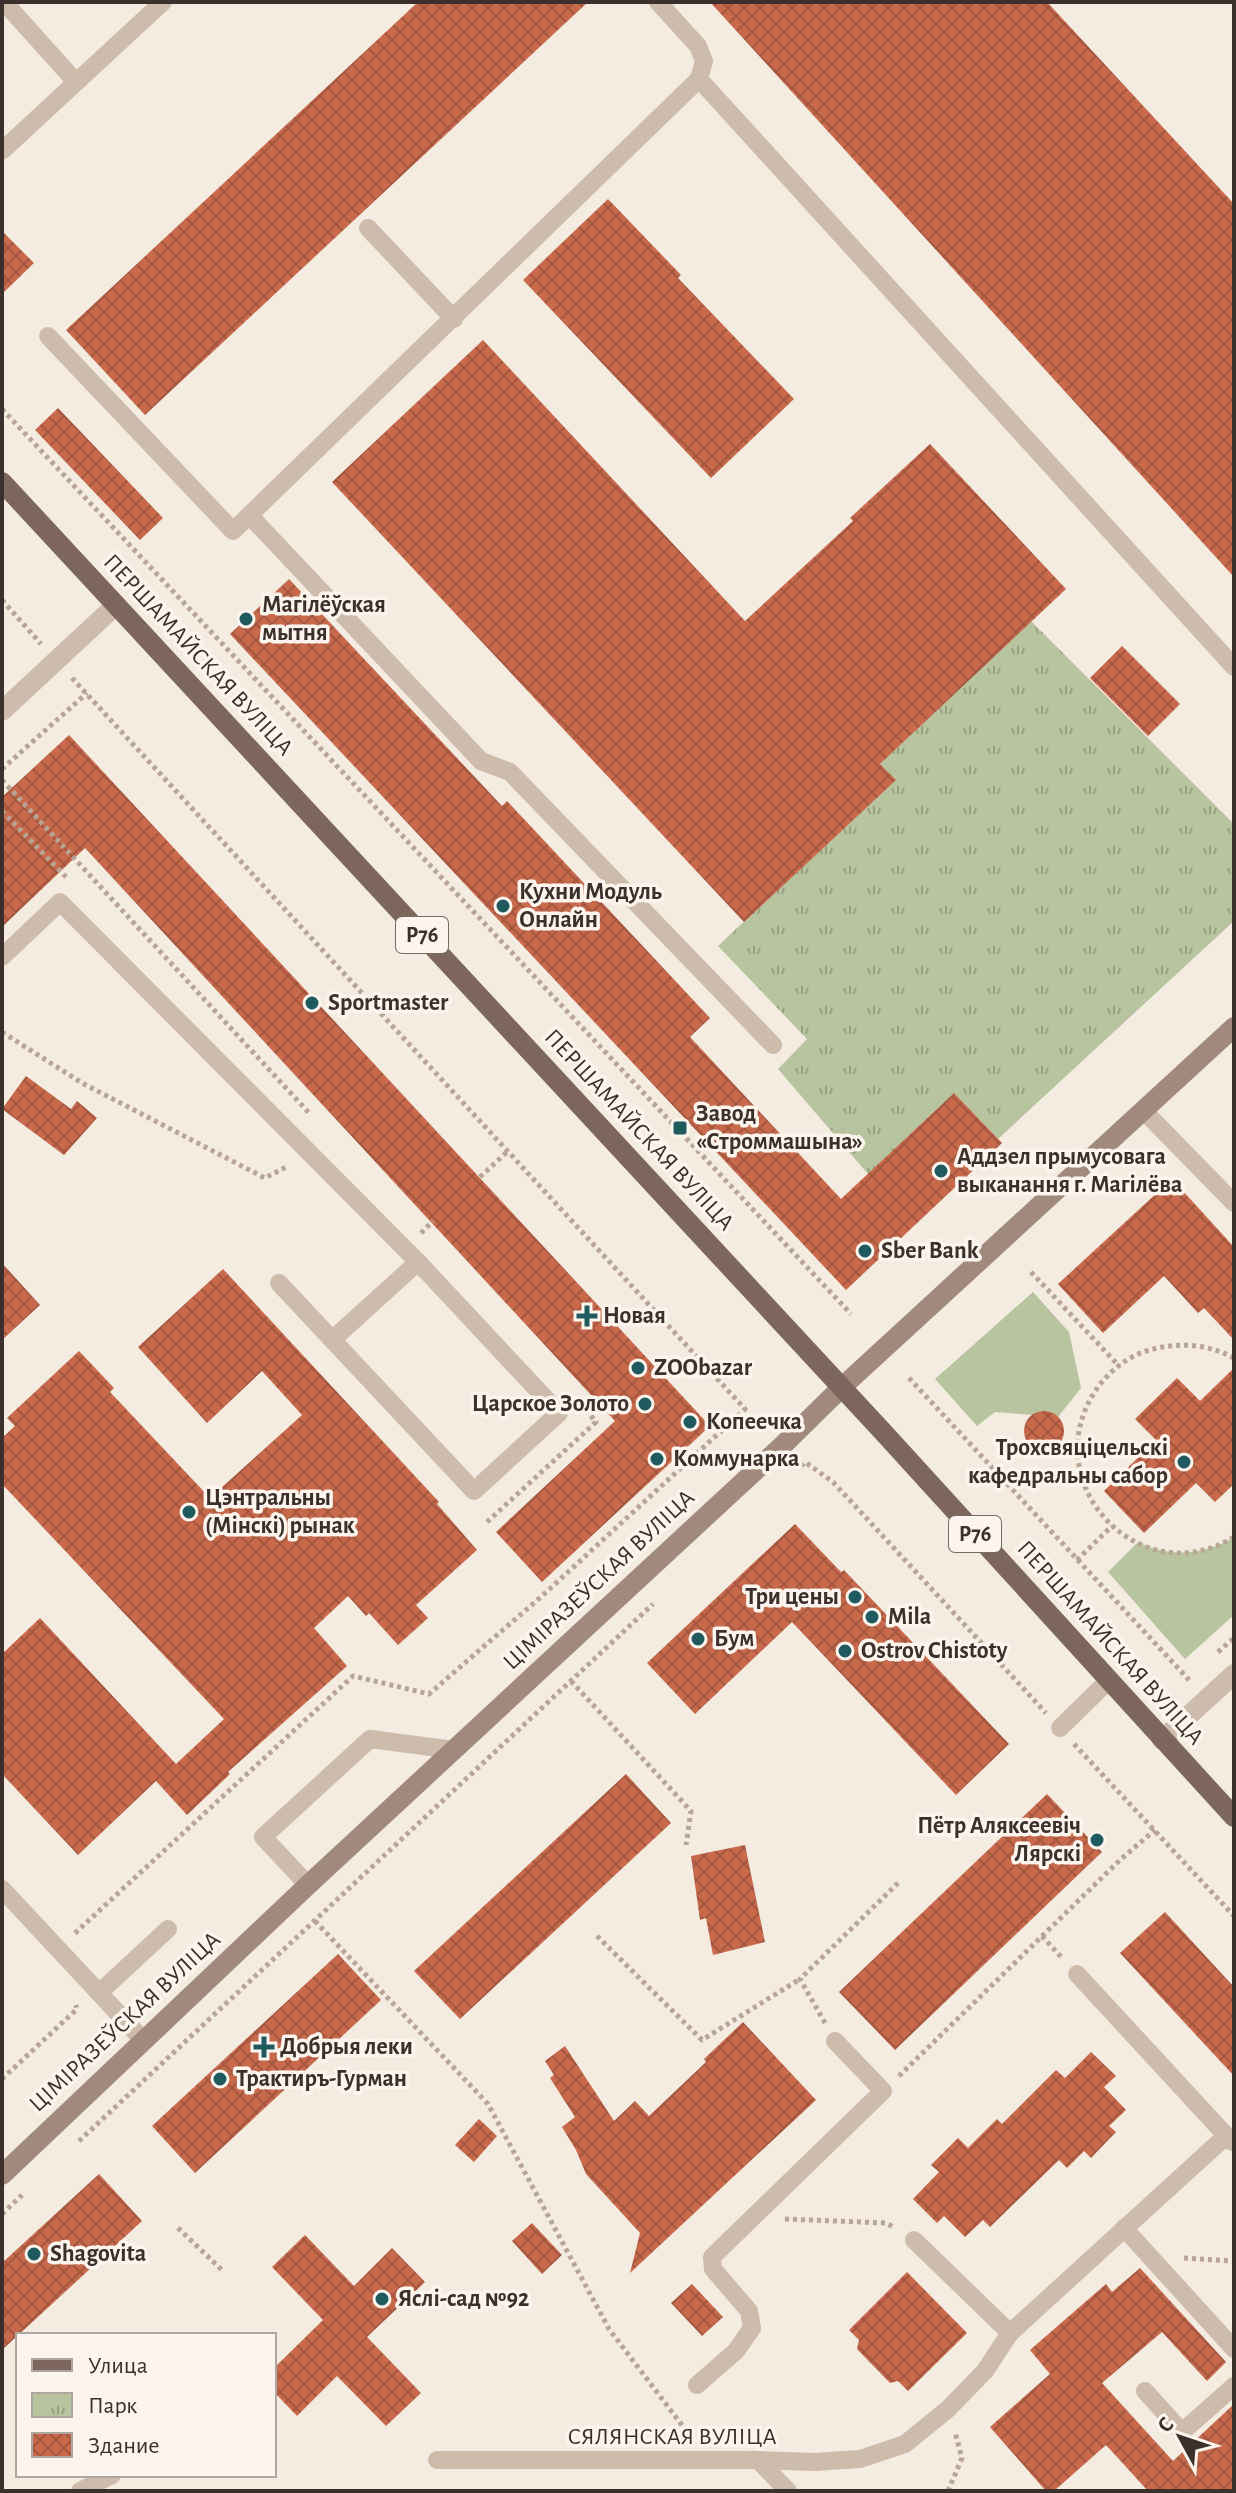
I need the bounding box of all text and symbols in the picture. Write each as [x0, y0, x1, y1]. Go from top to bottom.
street label: ПЕРШАМАЙСКАЯ ВУЛІЦА [99, 550, 297, 760]
place label: Магілёўская мытня [262, 593, 386, 645]
marker: Магілёўская мытня [237, 610, 255, 628]
place label: Кухни Модуль Онлайн [519, 880, 662, 932]
marker: Кухни Модуль Онлайн [494, 897, 512, 915]
road number: Р76 [396, 917, 448, 953]
place label: Sportmaster [328, 991, 449, 1015]
marker: Sportmaster [303, 994, 321, 1012]
street label: ПЕРШАМАЙСКАЯ ВУЛІЦА [540, 1025, 738, 1235]
place label: Завод «Строммашына» [696, 1102, 863, 1154]
marker: Завод «Строммашына» [671, 1119, 689, 1137]
place label: Аддзел прымусовага выканання г. Магілёва [957, 1145, 1182, 1197]
marker: Аддзел прымусовага выканання г. Магілёва [932, 1162, 950, 1180]
place label: Sber Bank [881, 1239, 979, 1263]
marker: Sber Bank [856, 1242, 874, 1260]
place label: Новая [603, 1304, 666, 1328]
marker: Новая [578, 1307, 596, 1325]
place label: ZOObazar [654, 1356, 753, 1380]
marker: ZOObazar [629, 1359, 647, 1377]
place label: Царское Золото [472, 1392, 629, 1416]
marker: Царское Золото [636, 1395, 654, 1413]
place label: Копеечка [706, 1410, 802, 1434]
marker: Копеечка [681, 1413, 699, 1431]
place label: Трохсвяціцельскі кафедральны сабор [968, 1436, 1168, 1488]
place label: Коммунарка [673, 1447, 799, 1471]
marker: Коммунарка [648, 1450, 666, 1468]
marker: Трохсвяціцельскі кафедральны сабор [1175, 1453, 1193, 1471]
street label: ЦІМІРАЗЕЎСКАЯ ВУЛІЦА [499, 1485, 699, 1675]
place label: Цэнтральны (Мінскі) рынак [205, 1486, 355, 1538]
marker: Цэнтральны (Мінскі) рынак [180, 1503, 198, 1521]
road number: Р76 [949, 1516, 1001, 1552]
street label: ПЕРШАМАЙСКАЯ ВУЛІЦА [1012, 1536, 1208, 1750]
place label: Три цены [745, 1585, 839, 1609]
marker: Три цены [846, 1588, 864, 1606]
place label: Mila [888, 1605, 931, 1629]
marker: Mila [863, 1608, 881, 1626]
place label: Бум [714, 1627, 754, 1651]
marker: Бум [689, 1630, 707, 1648]
place label: Ostrov Chistoty [861, 1639, 1008, 1663]
marker: Ostrov Chistoty [836, 1642, 854, 1660]
place label: Пётр Аляксеевіч Лярскі [917, 1814, 1081, 1866]
marker: Пётр Аляксеевіч Лярскі [1088, 1831, 1106, 1849]
street label: ЦІМІРАЗЕЎСКАЯ ВУЛІЦА [25, 1927, 225, 2117]
place label: Добрыя леки [280, 2035, 413, 2059]
marker: Добрыя леки [255, 2038, 273, 2056]
place label: Трактиръ-Гурман [236, 2067, 407, 2091]
marker: Трактиръ-Гурман [211, 2070, 229, 2088]
place label: Shagovita [50, 2242, 146, 2266]
marker: Shagovita [25, 2245, 43, 2263]
place label: Яслі-сад №92 [398, 2287, 529, 2311]
marker: Яслі-сад №92 [373, 2290, 391, 2308]
legend [16, 2333, 276, 2477]
text: Улица [88, 2354, 148, 2378]
text: Парк [88, 2394, 137, 2418]
north arrow [1140, 2397, 1220, 2477]
text: С [1153, 2413, 1178, 2437]
street label: СЯЛЯНСКАЯ ВУЛІЦА [567, 2425, 777, 2449]
text: Здание [88, 2434, 159, 2458]

